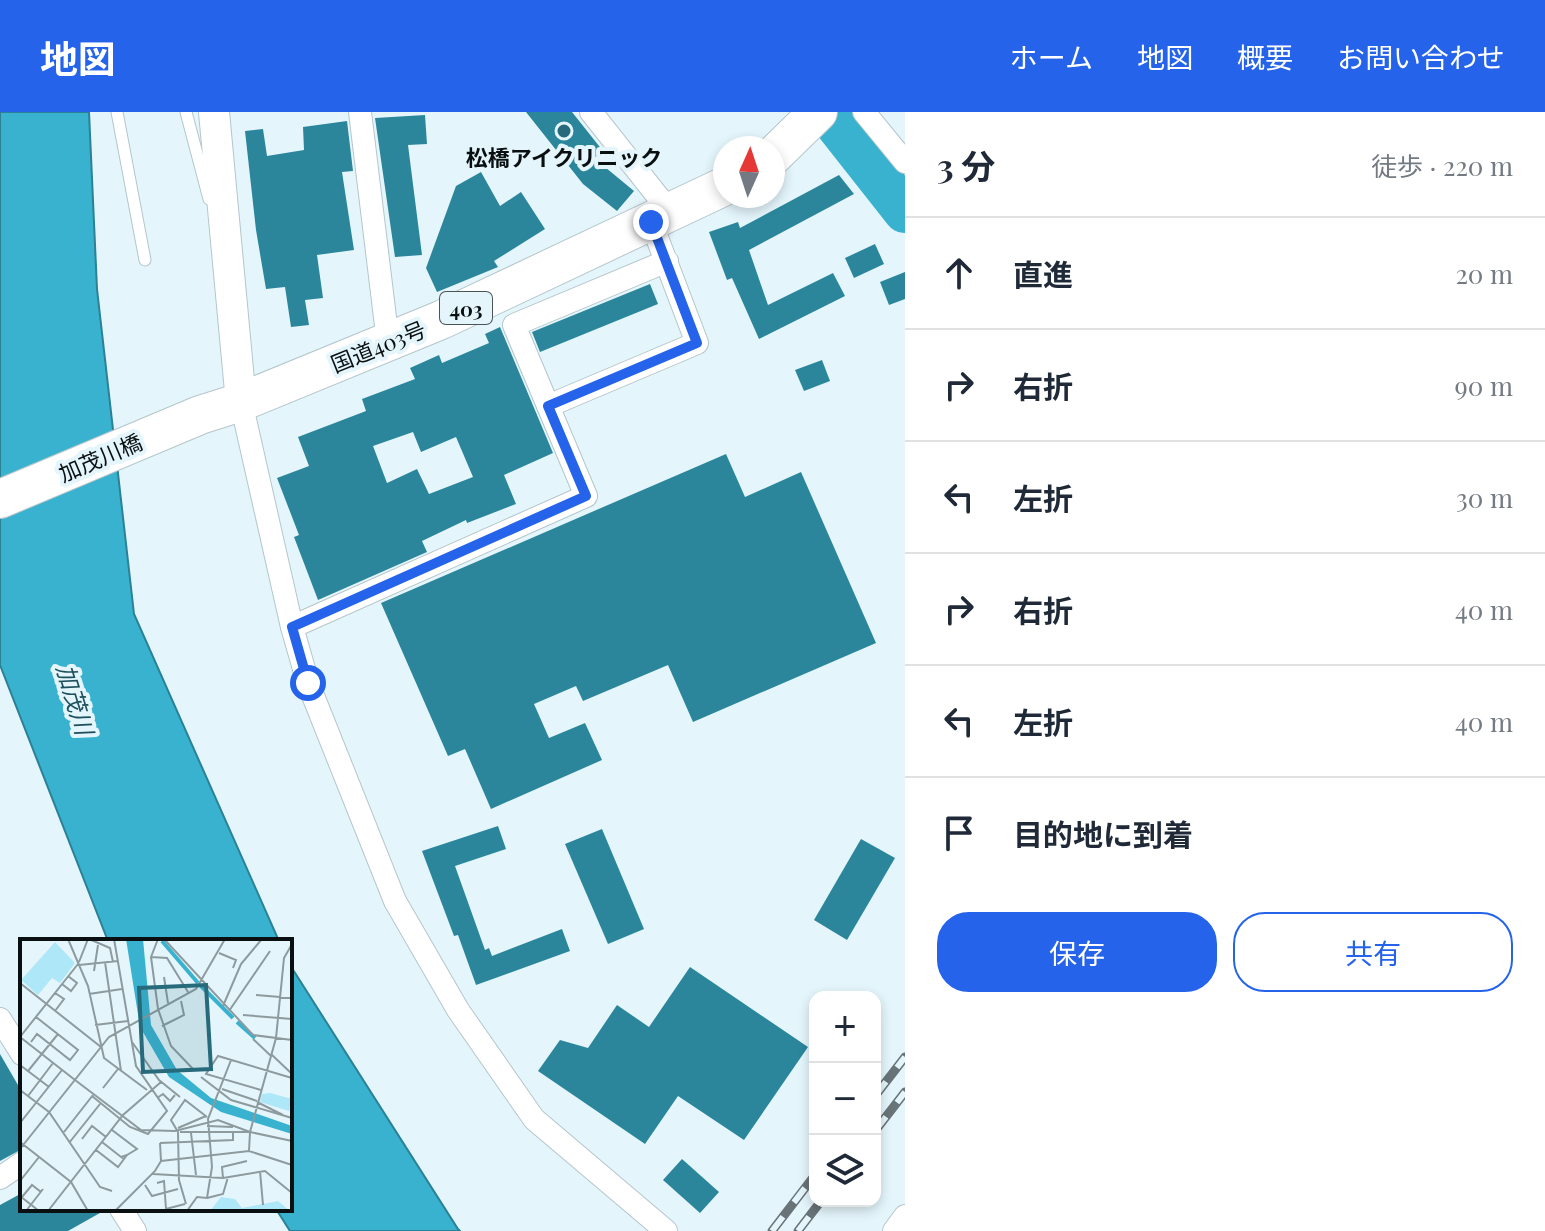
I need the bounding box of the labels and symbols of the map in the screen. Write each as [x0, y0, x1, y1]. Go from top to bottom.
marker: 松橋アイクリニック [555, 122, 573, 140]
north arrow [713, 136, 785, 208]
place label: 松橋アイクリニック [466, 142, 662, 172]
route end [633, 204, 669, 240]
road number: 403 [440, 292, 492, 324]
street label: 国道403号 [326, 313, 430, 379]
street label: 加茂川橋 [54, 426, 146, 488]
water label: 加茂川 [50, 660, 103, 741]
route start [290, 665, 326, 701]
inset map [20, 939, 292, 1211]

